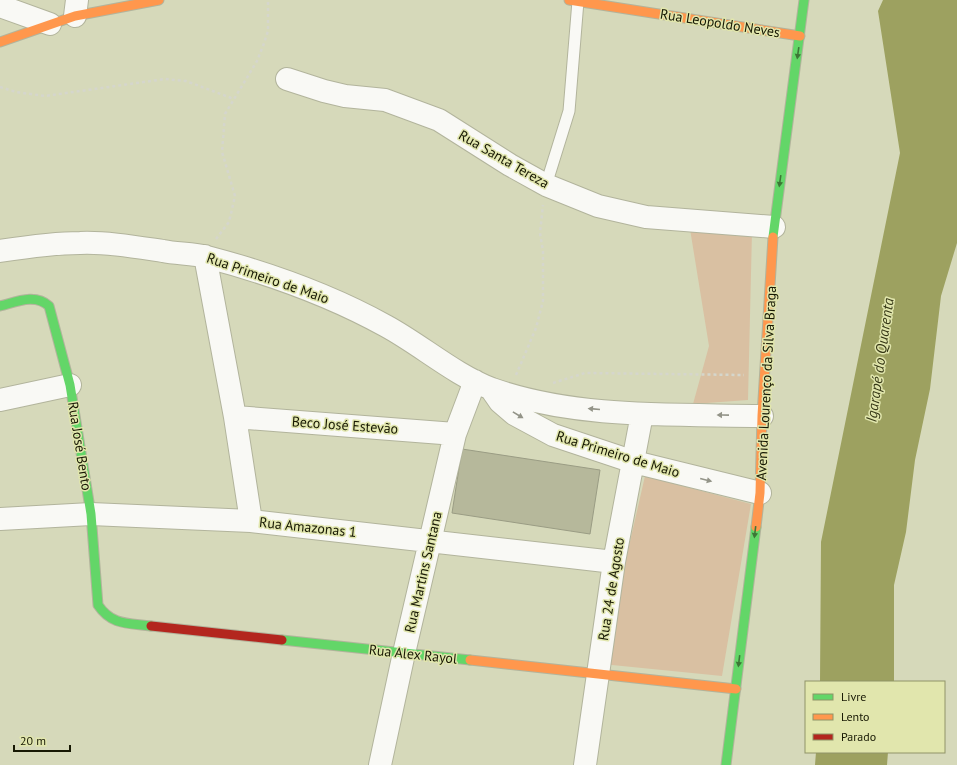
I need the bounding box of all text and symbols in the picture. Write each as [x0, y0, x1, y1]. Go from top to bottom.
street label: Rua Leopoldo Neves [659, 5, 781, 41]
one-way arrow [795, 47, 801, 59]
street label: Rua Santa Tereza [456, 126, 552, 192]
one-way arrow [777, 175, 783, 188]
street label: Rua Primeiro de Maio [204, 249, 332, 307]
street label: Avenida Lourenço da Silva Braga [752, 285, 780, 481]
water label: Igarapé do Quarenta [861, 296, 898, 423]
street label: Rua José Bento [64, 400, 96, 492]
one-way arrow [587, 406, 600, 412]
street label: Beco José Estevão [291, 412, 399, 438]
one-way arrow [512, 412, 524, 419]
one-way arrow [716, 412, 729, 418]
street label: Rua Primeiro de Maio [554, 427, 682, 481]
one-way arrow [700, 477, 712, 483]
street label: Rua Martins Santana [400, 510, 446, 634]
street label: Rua Amazonas 1 [258, 513, 358, 541]
one-way arrow [752, 526, 759, 538]
street label: Rua 24 de Agosto [594, 536, 628, 642]
street label: Rua Alex Rayol [368, 640, 458, 668]
one-way arrow [736, 655, 742, 667]
legend [805, 681, 945, 753]
text: Livre [841, 689, 866, 704]
text: Lento [841, 709, 870, 724]
scale bar [14, 727, 70, 753]
text: Parado [841, 729, 876, 744]
text: 20 m [20, 733, 46, 748]

